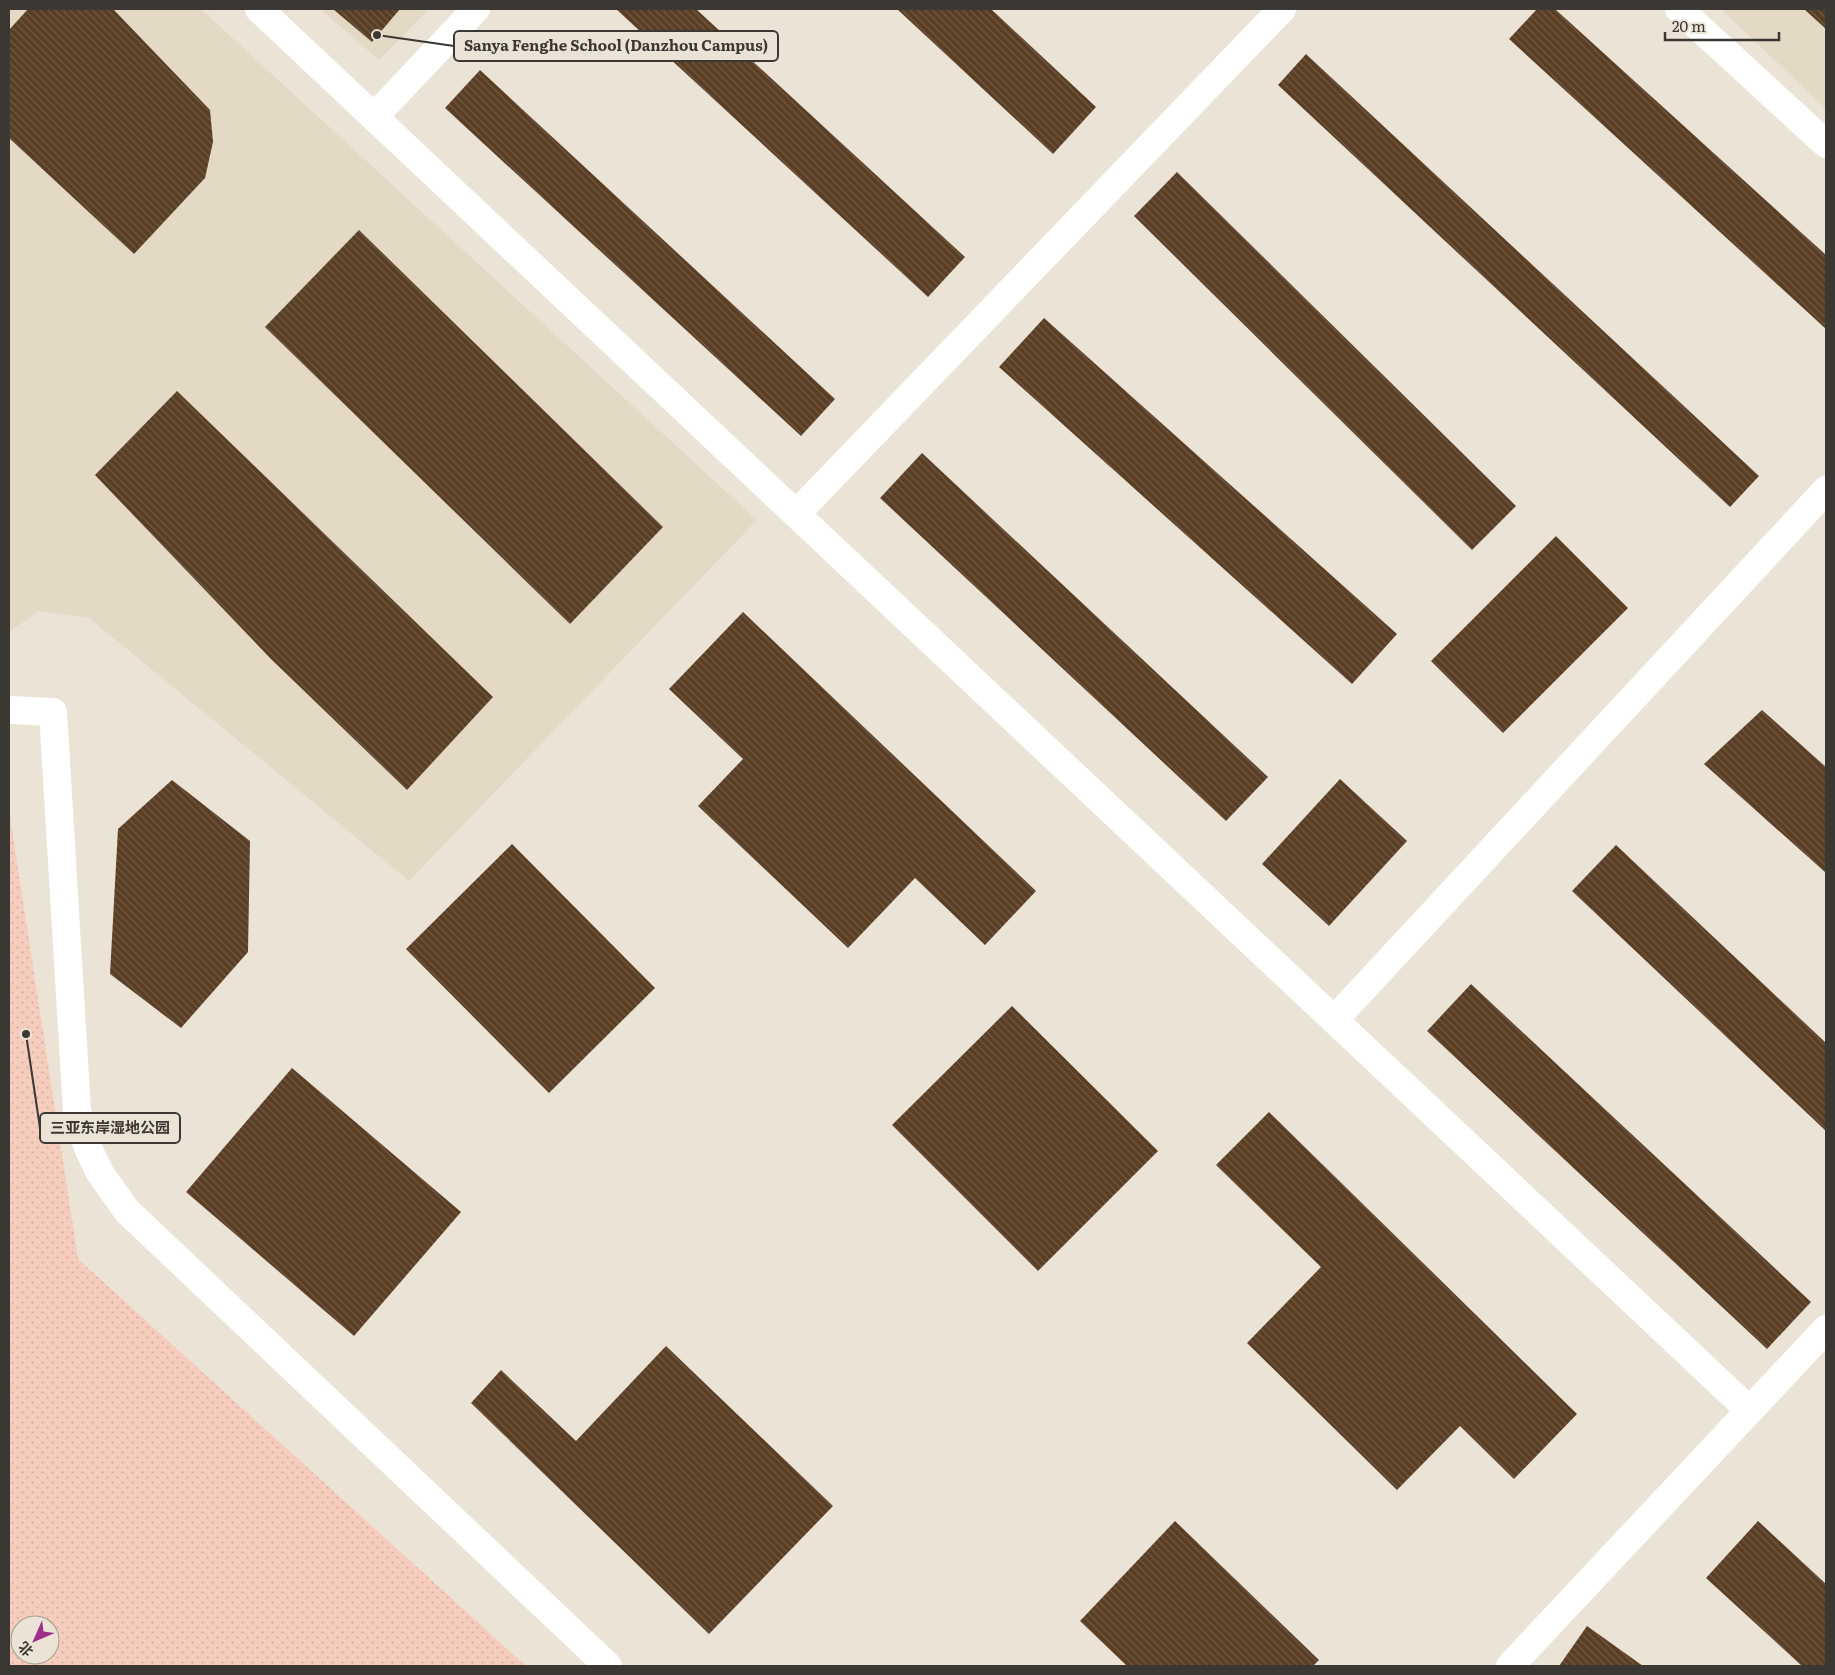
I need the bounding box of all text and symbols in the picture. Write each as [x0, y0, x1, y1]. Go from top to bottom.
scale bar [1665, 10, 1779, 42]
text: 20 m [1672, 14, 1706, 37]
callout: Sanya Fenghe School (Danzhou Campus) [454, 31, 778, 61]
text: Sanya Fenghe School (Danzhou Campus) [464, 33, 768, 56]
callout: 三亚东岸湿地公园 [40, 1113, 180, 1143]
text: 三亚东岸湿地公园 [50, 1115, 170, 1138]
north arrow [10, 1615, 60, 1665]
text: 北 [13, 1638, 37, 1662]

